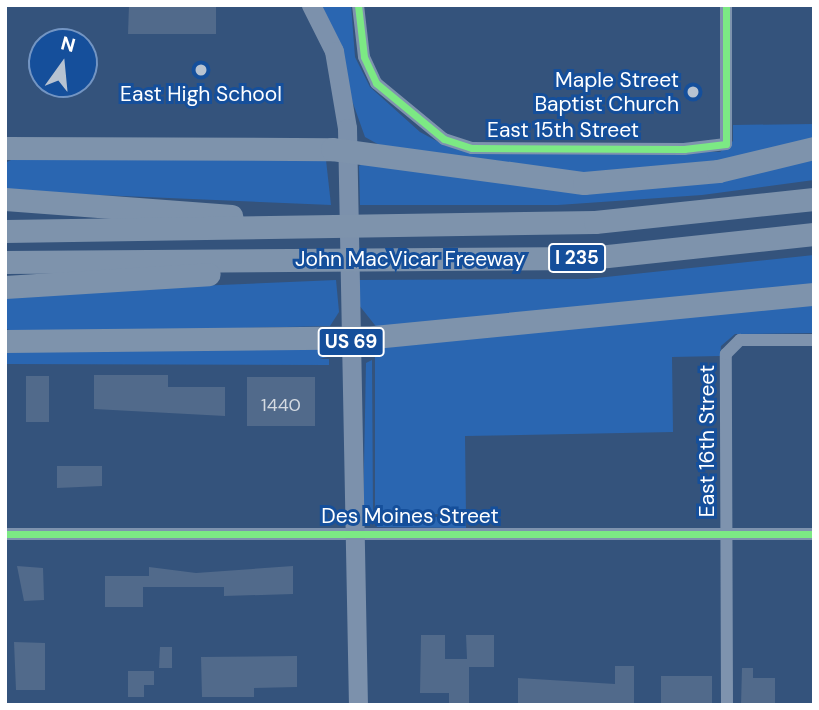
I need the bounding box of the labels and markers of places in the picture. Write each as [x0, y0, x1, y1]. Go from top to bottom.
marker: East High School [193, 62, 209, 78]
place label: Maple Street Baptist Church [534, 67, 679, 117]
place label: East High School [120, 81, 282, 107]
marker: Maple Street Baptist Church [685, 84, 701, 100]

